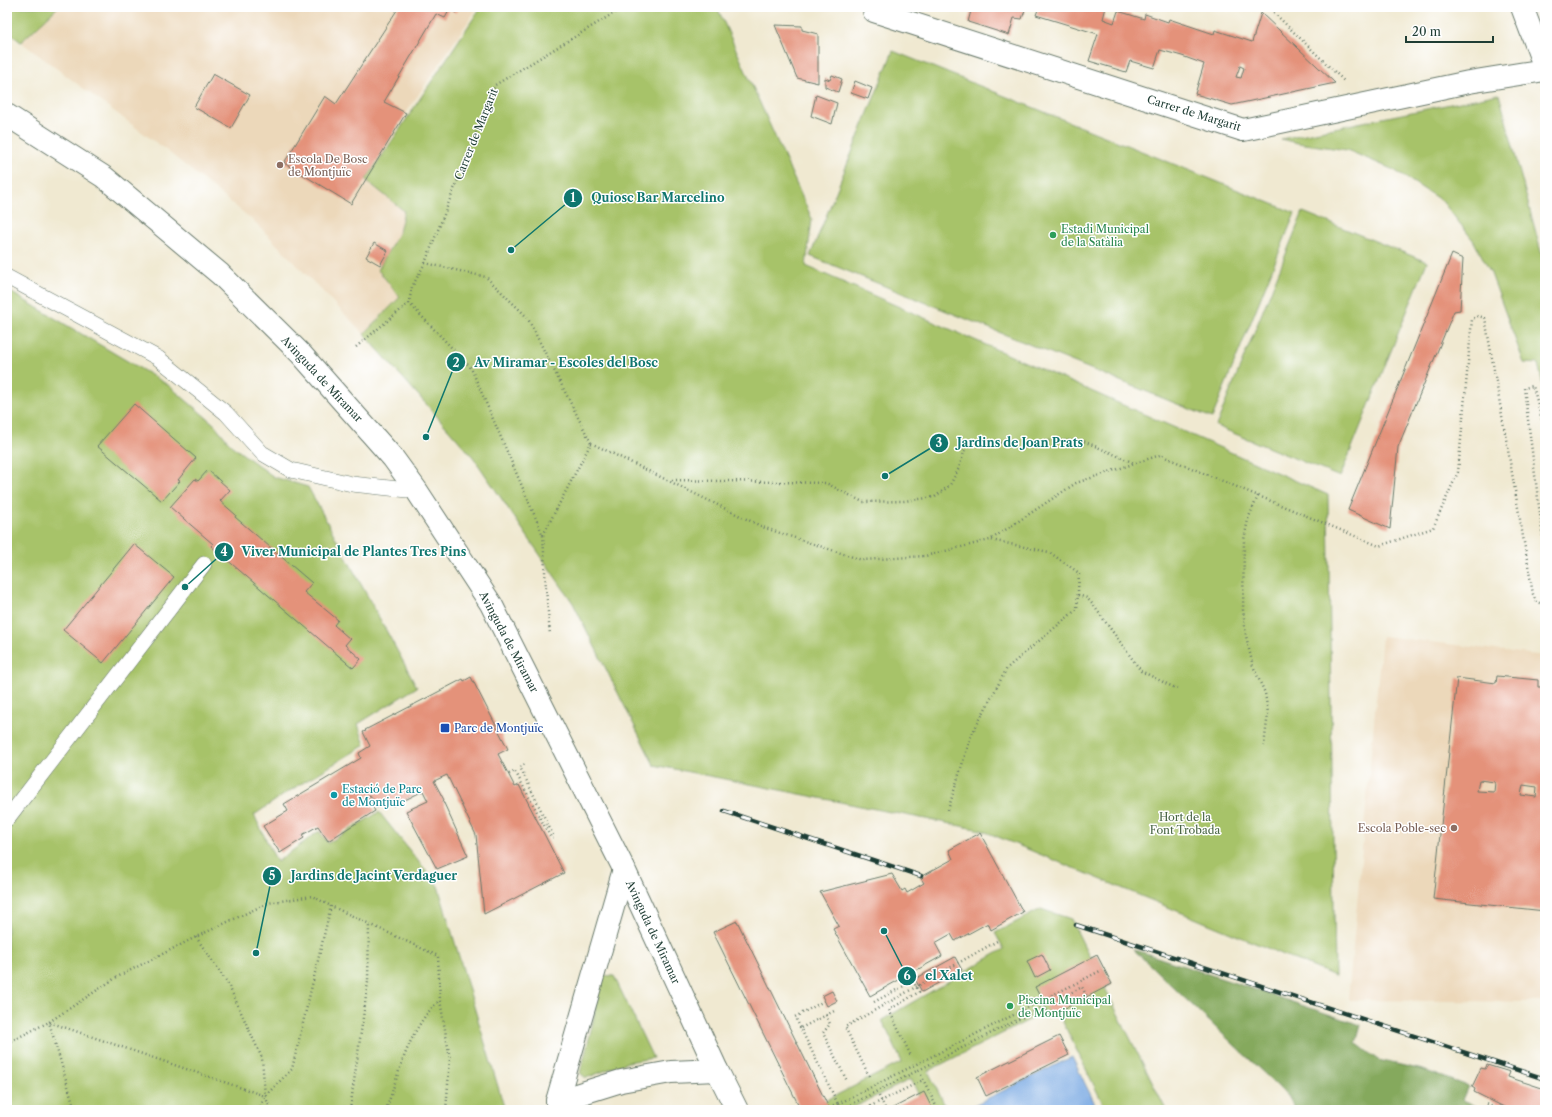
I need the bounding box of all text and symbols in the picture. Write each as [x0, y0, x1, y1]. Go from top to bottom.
scale bar [1406, 18, 1493, 44]
text: 20 m [1412, 24, 1441, 39]
street label: Carrer de Margarit [451, 86, 501, 182]
street label: Carrer de Margarit [1145, 92, 1243, 134]
place label: Escola De Bosc de Montjuïc [288, 152, 368, 179]
marker: Escola De Bosc de Montjuïc [275, 160, 285, 170]
callout: Quiosc Bar Marcelino [563, 186, 733, 210]
text: 1 [570, 190, 576, 205]
text: Quiosc Bar Marcelino [591, 190, 725, 205]
place label: Estadi Municipal de la Satàlia [1061, 222, 1150, 249]
marker: Estadi Municipal de la Satàlia [1048, 230, 1058, 240]
street label: Avinguda de Miramar [278, 332, 366, 425]
callout: Av Miramar - Escoles del Bosc [446, 350, 666, 374]
text: 2 [452, 355, 460, 370]
text: Av Miramar - Escoles del Bosc [473, 355, 658, 370]
callout: Jardins de Joan Prats [929, 431, 1091, 455]
text: 3 [936, 435, 943, 450]
text: Jardins de Joan Prats [955, 435, 1084, 450]
callout: Viver Municipal de Plantes Tres Pins [214, 540, 475, 564]
text: 4 [220, 544, 228, 559]
text: Viver Municipal de Plantes Tres Pins [241, 544, 467, 559]
street label: Avinguda de Miramar [476, 588, 542, 695]
place label: Parc de Montjuïc [454, 721, 544, 735]
marker: Parc de Montjuïc [439, 722, 451, 734]
place label: Estació de Parc de Montjuïc [342, 782, 422, 809]
marker: Estació de Parc de Montjuïc [329, 790, 339, 800]
park label: Hort de la Font Trobada [1150, 810, 1220, 837]
place label: Escola Poble-sec [1358, 821, 1446, 835]
marker: Escola Poble-sec [1449, 823, 1459, 833]
callout: Jardins de Jacint Verdaguer [262, 864, 465, 888]
text: 5 [269, 868, 276, 883]
text: Jardins de Jacint Verdaguer [289, 868, 457, 883]
street label: Avinguda de Miramar [622, 877, 683, 986]
callout: el Xalet [897, 964, 981, 988]
text: 6 [903, 968, 911, 983]
text: el Xalet [925, 968, 973, 983]
place label: Piscina Municipal de Montjuïc [1018, 993, 1112, 1020]
marker: Piscina Municipal de Montjuïc [1005, 1001, 1015, 1011]

